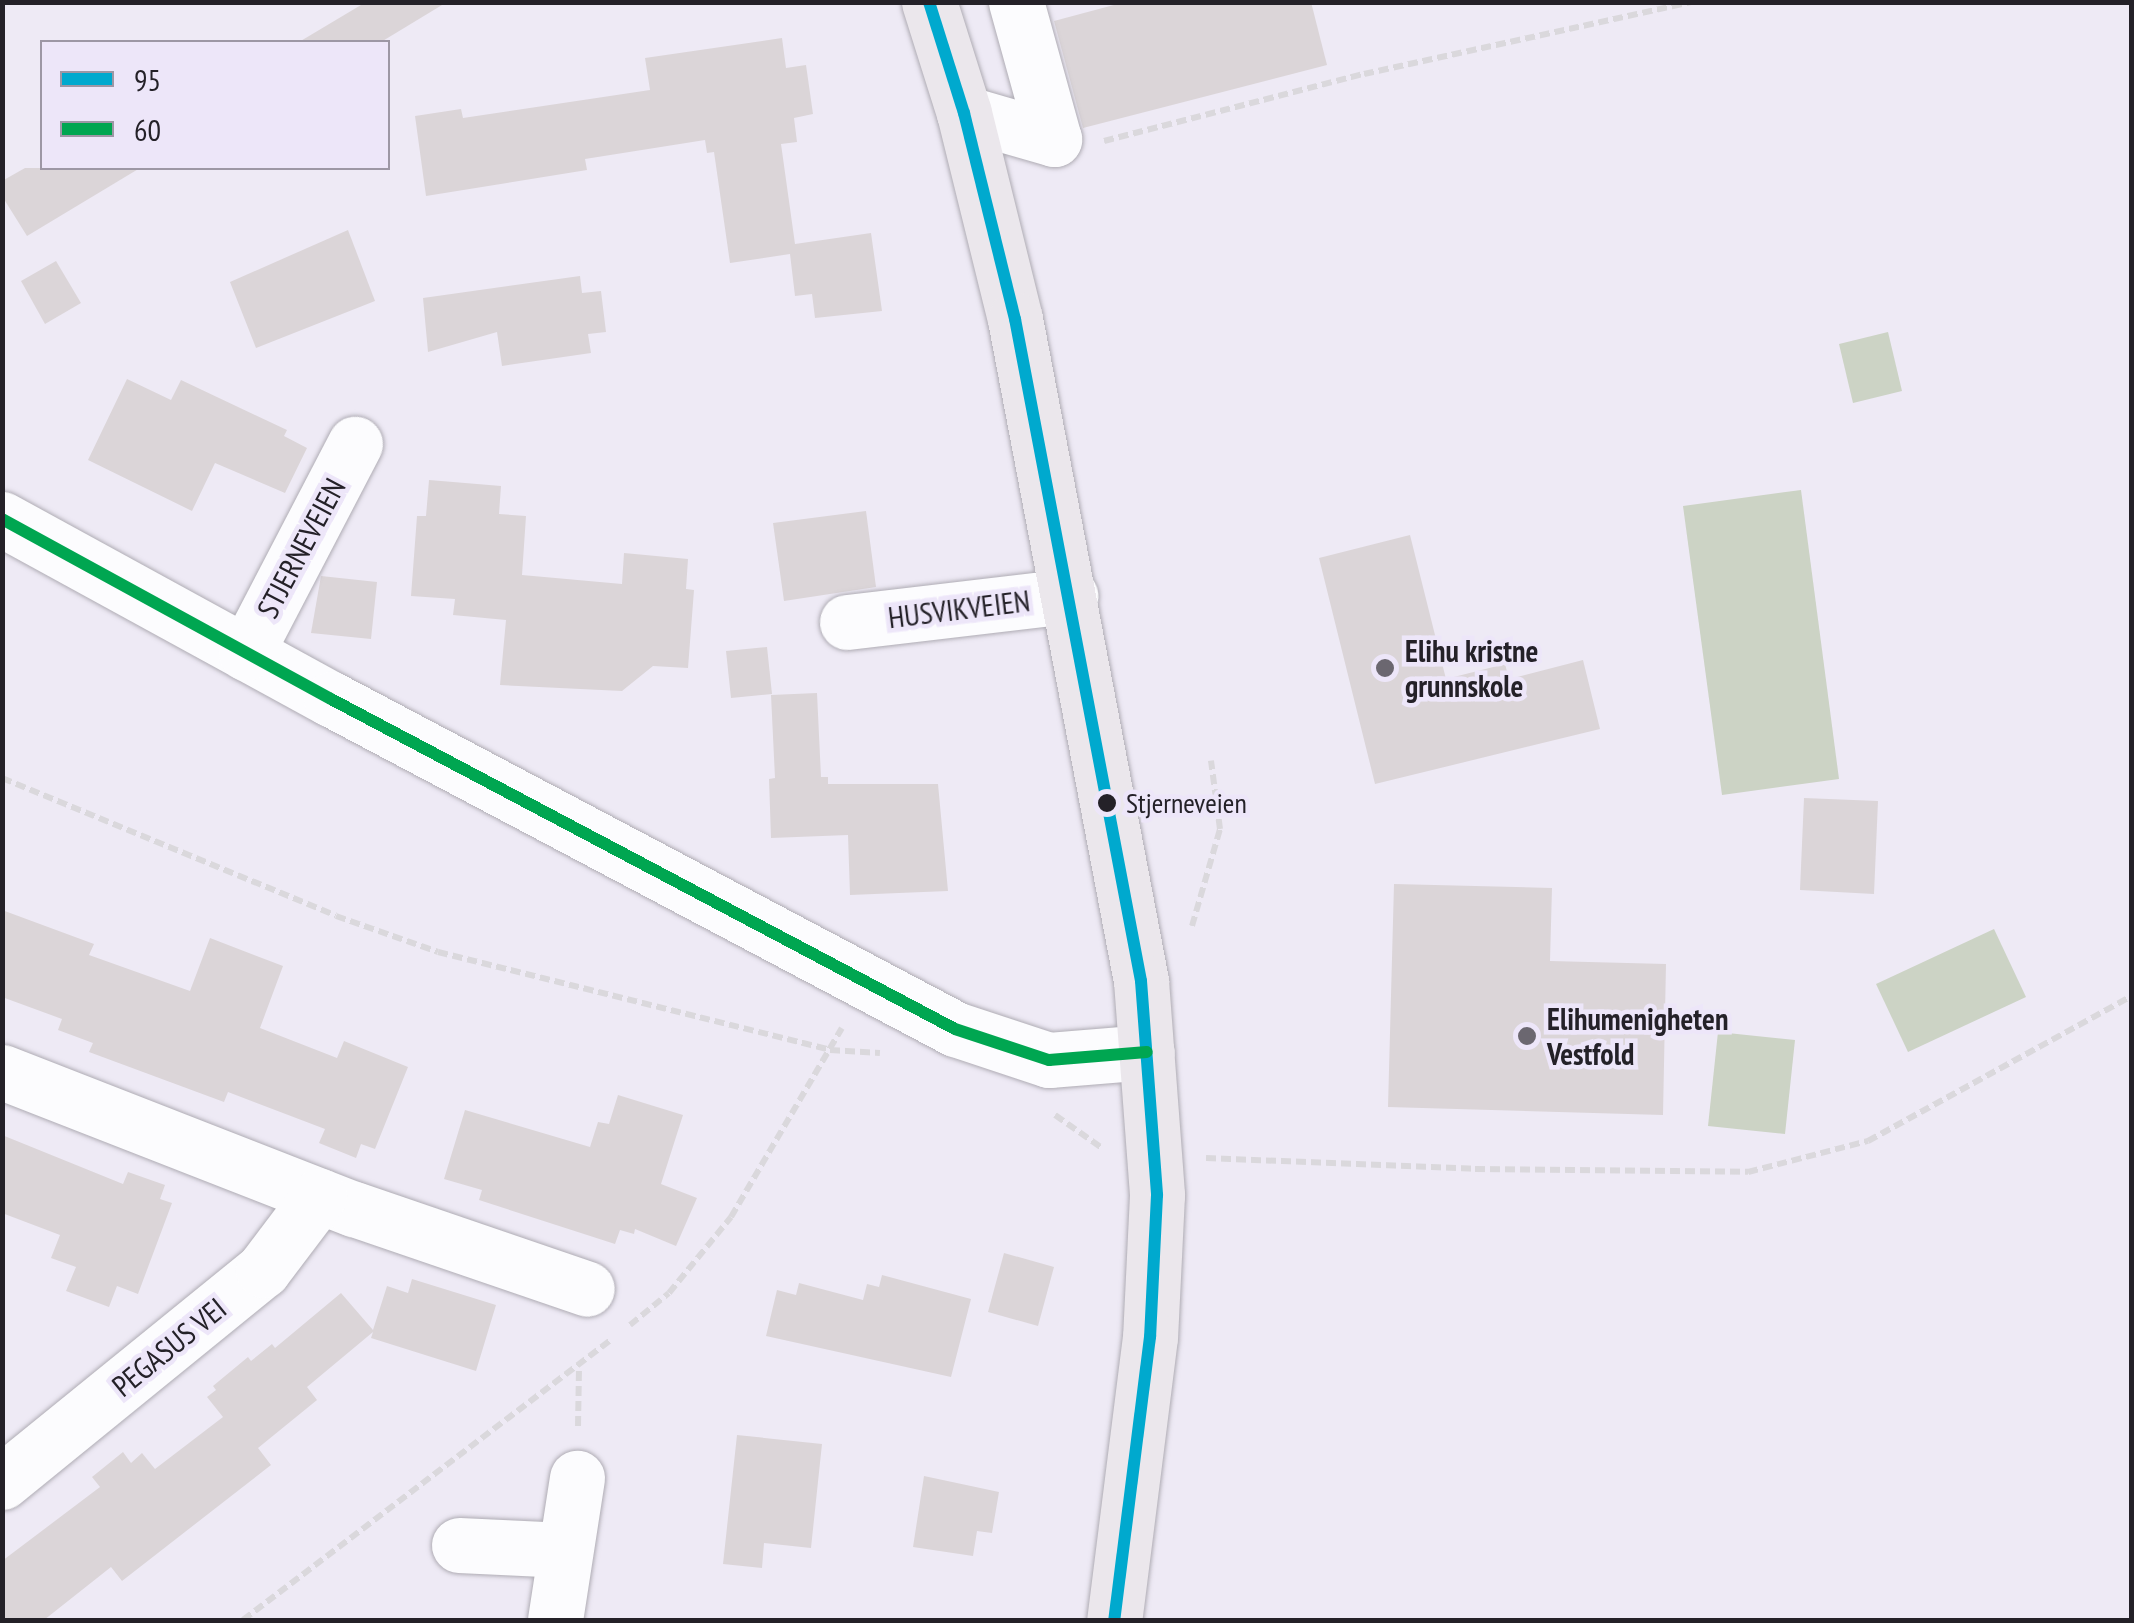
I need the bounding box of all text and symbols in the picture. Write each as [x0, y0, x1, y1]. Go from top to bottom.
legend [40, 40, 390, 170]
text: 95 [134, 60, 161, 99]
text: 60 [134, 110, 161, 149]
street label: STJERNEVEIEN [249, 472, 353, 624]
street label: HUSVIKVEIEN [886, 582, 1032, 636]
place label: Elihu kristne grunnskole [1405, 633, 1538, 704]
marker: Elihu kristne grunnskole [1374, 657, 1396, 679]
place label: Stjerneveien [1126, 786, 1247, 820]
marker: Stjerneveien [1097, 793, 1117, 813]
place label: Elihumenigheten Vestfold [1547, 1001, 1728, 1072]
marker: Elihumenigheten Vestfold [1516, 1025, 1538, 1047]
street label: PEGASUS VEI [105, 1290, 233, 1404]

